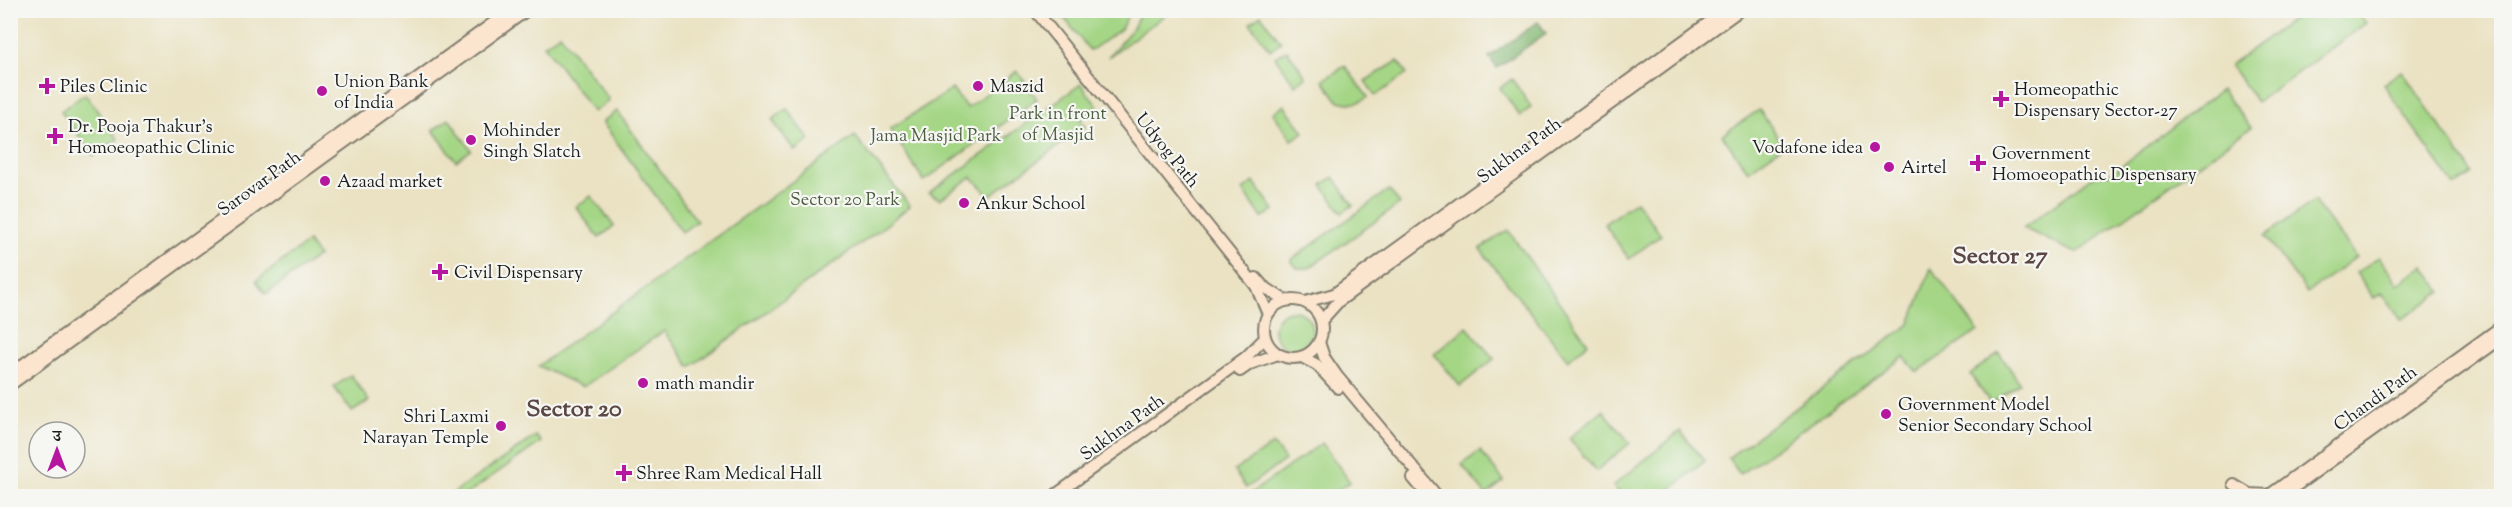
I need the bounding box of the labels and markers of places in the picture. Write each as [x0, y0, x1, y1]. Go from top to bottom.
place label: Union Bank of India [334, 70, 429, 117]
place label: Piles Clinic [60, 75, 148, 101]
place label: Maszid [990, 75, 1044, 101]
marker: Piles Clinic [38, 77, 56, 95]
place label: Homeopathic Dispensary Sector-27 [2014, 78, 2177, 125]
marker: Maszid [971, 79, 985, 93]
marker: Union Bank of India [315, 84, 329, 98]
marker: Homeopathic Dispensary Sector-27 [1992, 90, 2010, 108]
place label: Dr. Pooja Thakur's Homoeopathic Clinic [68, 115, 235, 162]
place label: Mohinder Singh Slatch [483, 119, 582, 166]
marker: Dr. Pooja Thakur's Homoeopathic Clinic [46, 127, 64, 145]
marker: Mohinder Singh Slatch [464, 133, 478, 147]
place label: Vodafone idea [1752, 136, 1863, 162]
marker: Vodafone idea [1868, 140, 1882, 154]
place label: Government Homoeopathic Dispensary [1992, 142, 2197, 189]
marker: Government Homoeopathic Dispensary [1969, 154, 1987, 172]
place label: Airtel [1901, 156, 1947, 182]
marker: Airtel [1882, 160, 1896, 174]
place label: Azaad market [337, 170, 442, 196]
marker: Azaad market [318, 174, 332, 188]
place label: Ankur School [976, 192, 1085, 218]
marker: Ankur School [957, 196, 971, 210]
place label: Civil Dispensary [454, 261, 583, 287]
marker: Civil Dispensary [431, 263, 449, 281]
place label: math mandir [655, 372, 754, 398]
marker: math mandir [636, 376, 650, 390]
place label: Government Model Senior Secondary School [1898, 393, 2092, 440]
place label: Shri Laxmi Narayan Temple [363, 405, 489, 452]
marker: Government Model Senior Secondary School [1879, 407, 1893, 421]
marker: Shri Laxmi Narayan Temple [494, 419, 508, 433]
place label: Shree Ram Medical Hall [636, 462, 822, 488]
marker: Shree Ram Medical Hall [617, 466, 631, 480]

